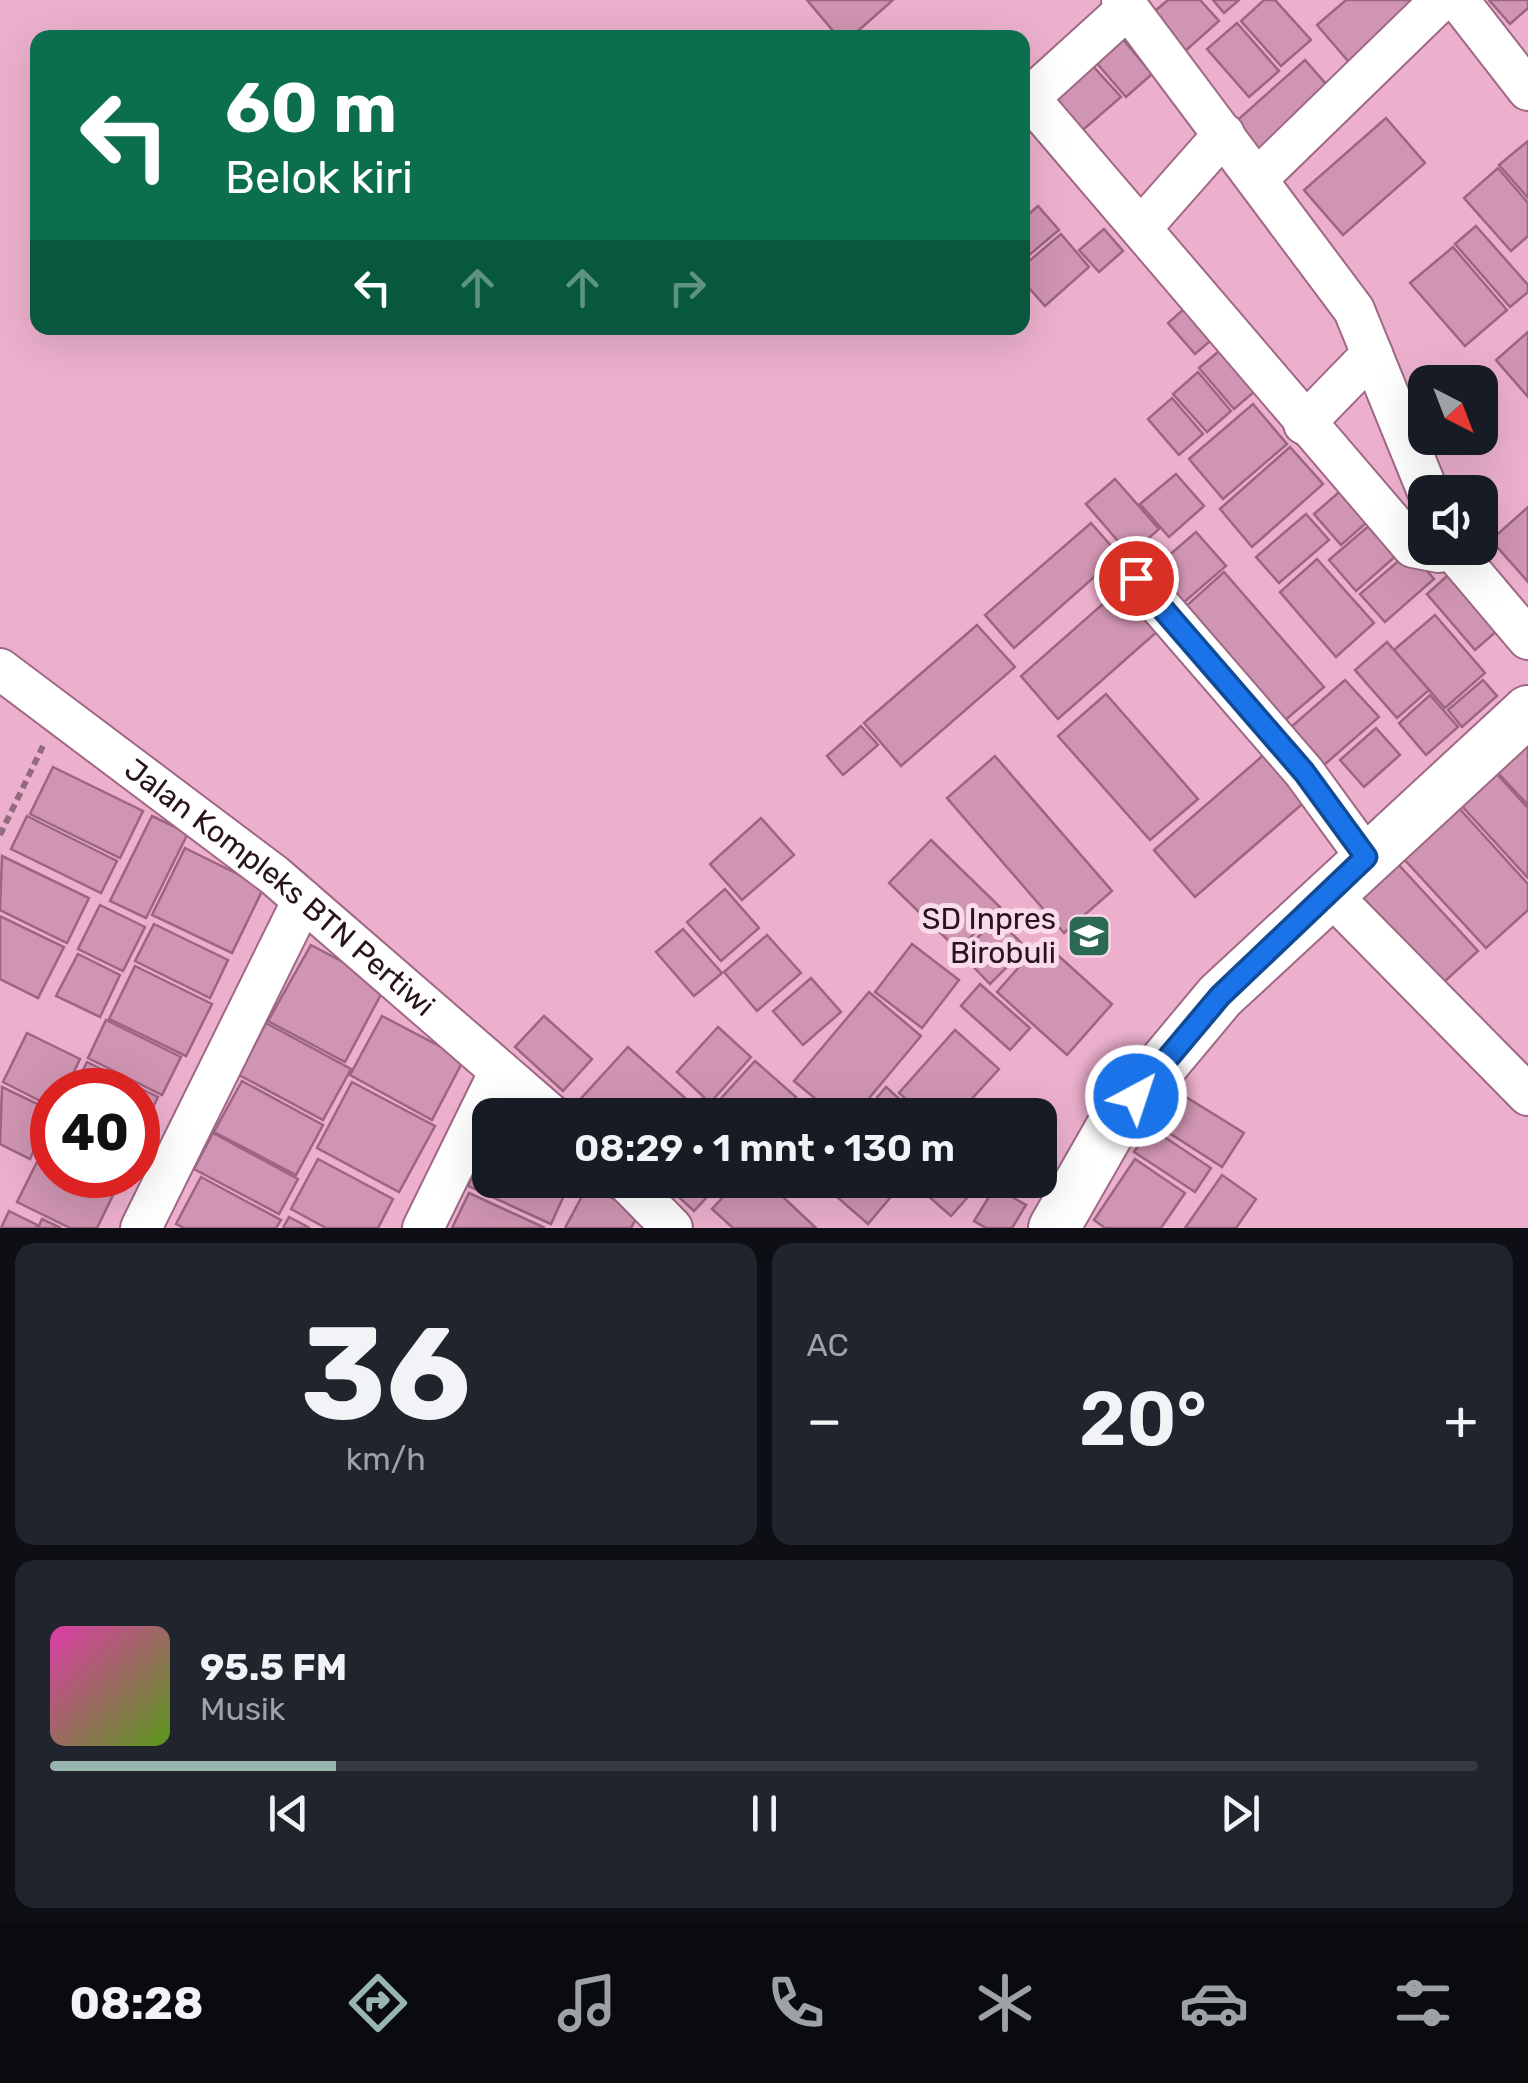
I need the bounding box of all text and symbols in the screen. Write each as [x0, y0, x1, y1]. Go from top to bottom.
text: 60 m [225, 67, 397, 150]
icon: left [60, 70, 190, 200]
text: Belok kiri [225, 151, 413, 204]
icon: left [345, 260, 400, 315]
icon: ahead [450, 260, 505, 315]
icon: ahead [555, 260, 610, 315]
icon: right [660, 260, 715, 315]
north arrow [1408, 365, 1498, 455]
map controls [1408, 365, 1498, 565]
button: sound [1408, 475, 1498, 565]
pin [1094, 536, 1179, 621]
icon: arrive [1109, 551, 1164, 606]
street label: Jalan Kompleks BTN Pertiwi [118, 751, 442, 1024]
place label: SD Inpres Birobuli [922, 901, 1056, 971]
school or university icon: SD Inpres Birobuli [1066, 913, 1112, 959]
position arrow [1084, 1044, 1188, 1148]
speed limit sign: 40 [30, 1068, 160, 1198]
text: 08:29 · 1 mnt · 130 m [574, 1125, 955, 1171]
text: 36 [301, 1297, 471, 1452]
text: AC [807, 1326, 849, 1364]
text: 20° [1079, 1375, 1207, 1464]
text: − [807, 1388, 842, 1453]
text: + [1444, 1388, 1478, 1453]
text: km/h [346, 1440, 426, 1478]
text: 95.5 FM [200, 1644, 347, 1690]
text: Musik [200, 1690, 285, 1728]
icon: previous [261, 1786, 316, 1841]
icon: pause [737, 1786, 792, 1841]
icon: next [1213, 1786, 1268, 1841]
icon: directions [343, 1968, 413, 2038]
icon: music [552, 1968, 622, 2038]
icon: phone [761, 1968, 831, 2038]
icon: climate [970, 1968, 1040, 2038]
icon: car [1179, 1968, 1249, 2038]
icon: filters [1388, 1968, 1458, 2038]
text: 08:28 [70, 1977, 203, 2030]

